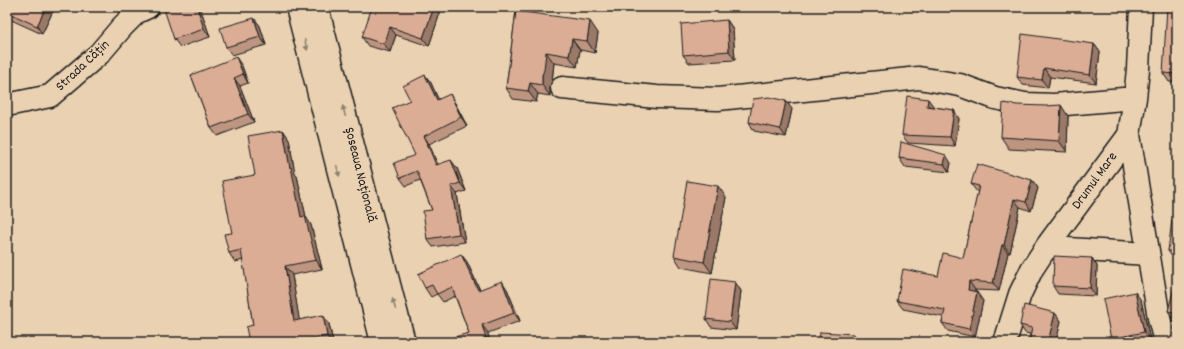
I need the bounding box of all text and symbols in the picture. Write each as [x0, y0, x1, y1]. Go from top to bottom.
street label: Strada Cățin [51, 36, 115, 96]
one-way arrow [303, 39, 309, 51]
one-way arrow [341, 105, 347, 117]
street label: Șoseaua Națională [339, 125, 381, 225]
street label: Drumul Mare [1067, 148, 1123, 214]
one-way arrow [335, 165, 341, 177]
one-way arrow [391, 298, 397, 310]

